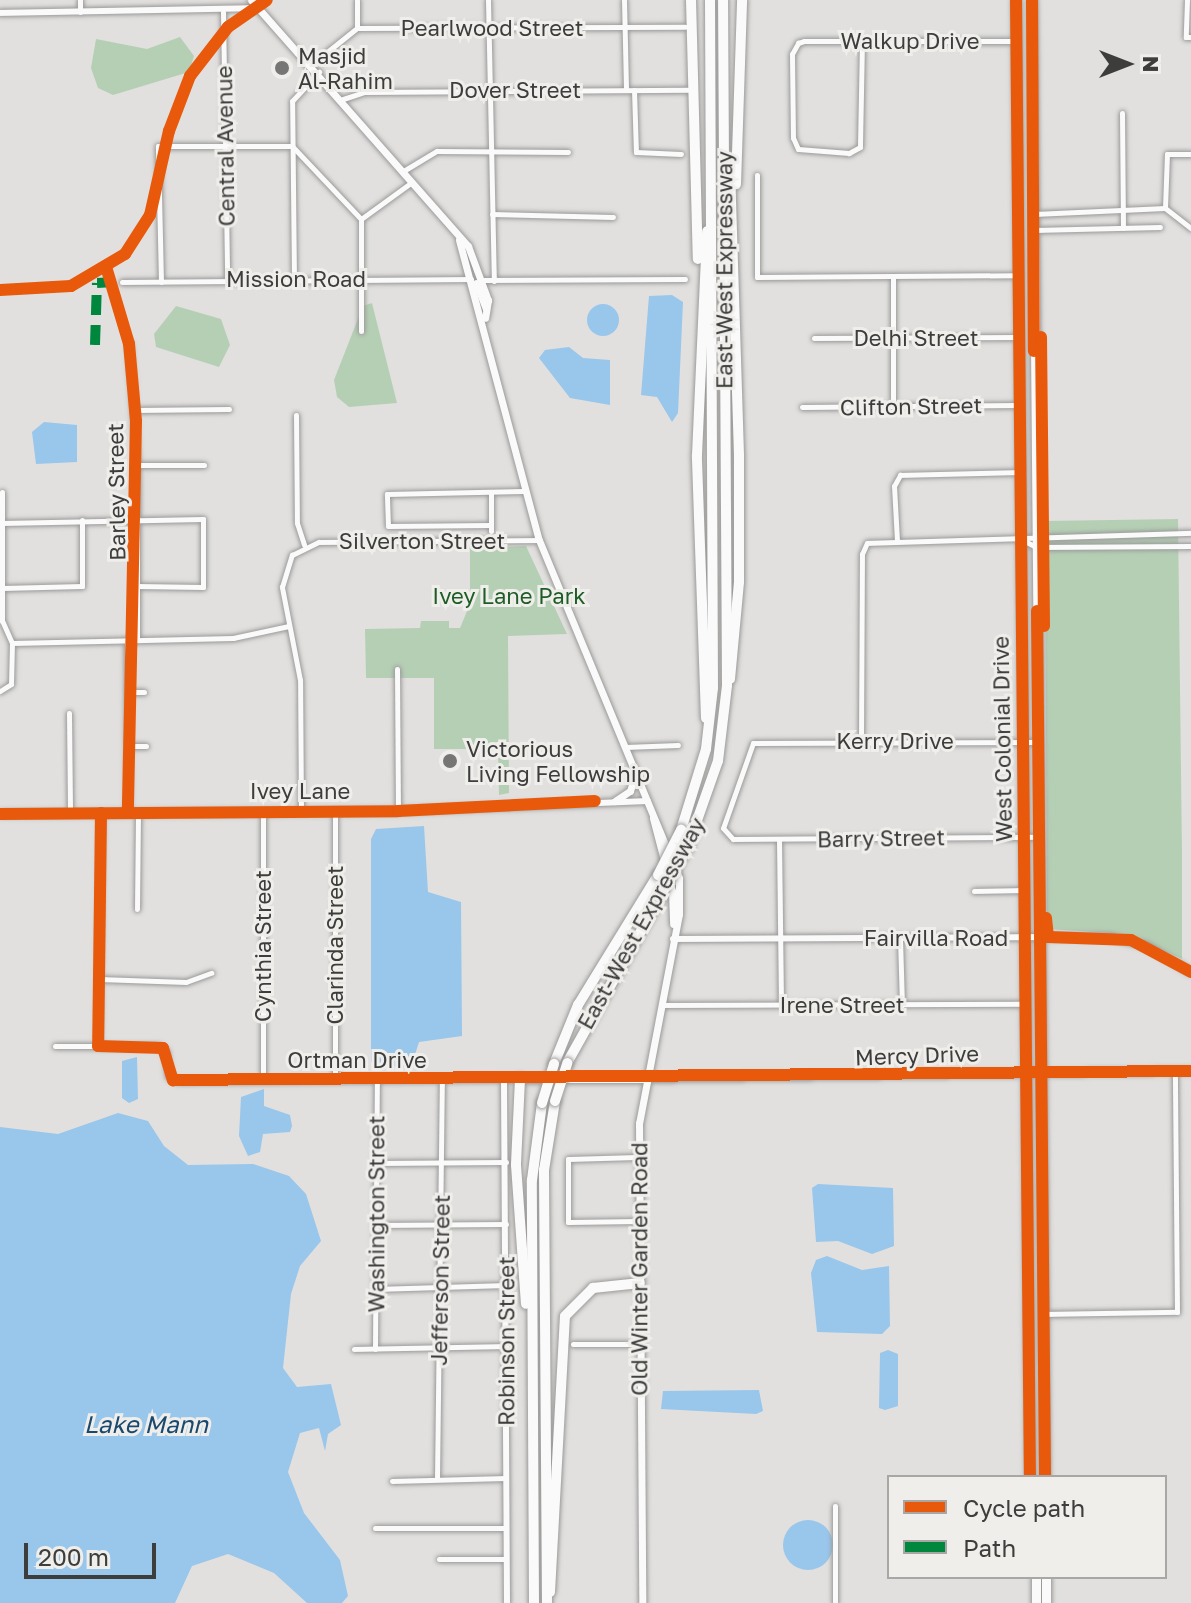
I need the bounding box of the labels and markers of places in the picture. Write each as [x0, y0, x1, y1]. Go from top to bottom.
place label: Masjid Al-Rahim [298, 42, 393, 94]
marker: Masjid Al-Rahim [273, 59, 291, 77]
place label: Victorious Living Fellowship [466, 735, 650, 786]
marker: Victorious Living Fellowship [441, 752, 459, 770]

